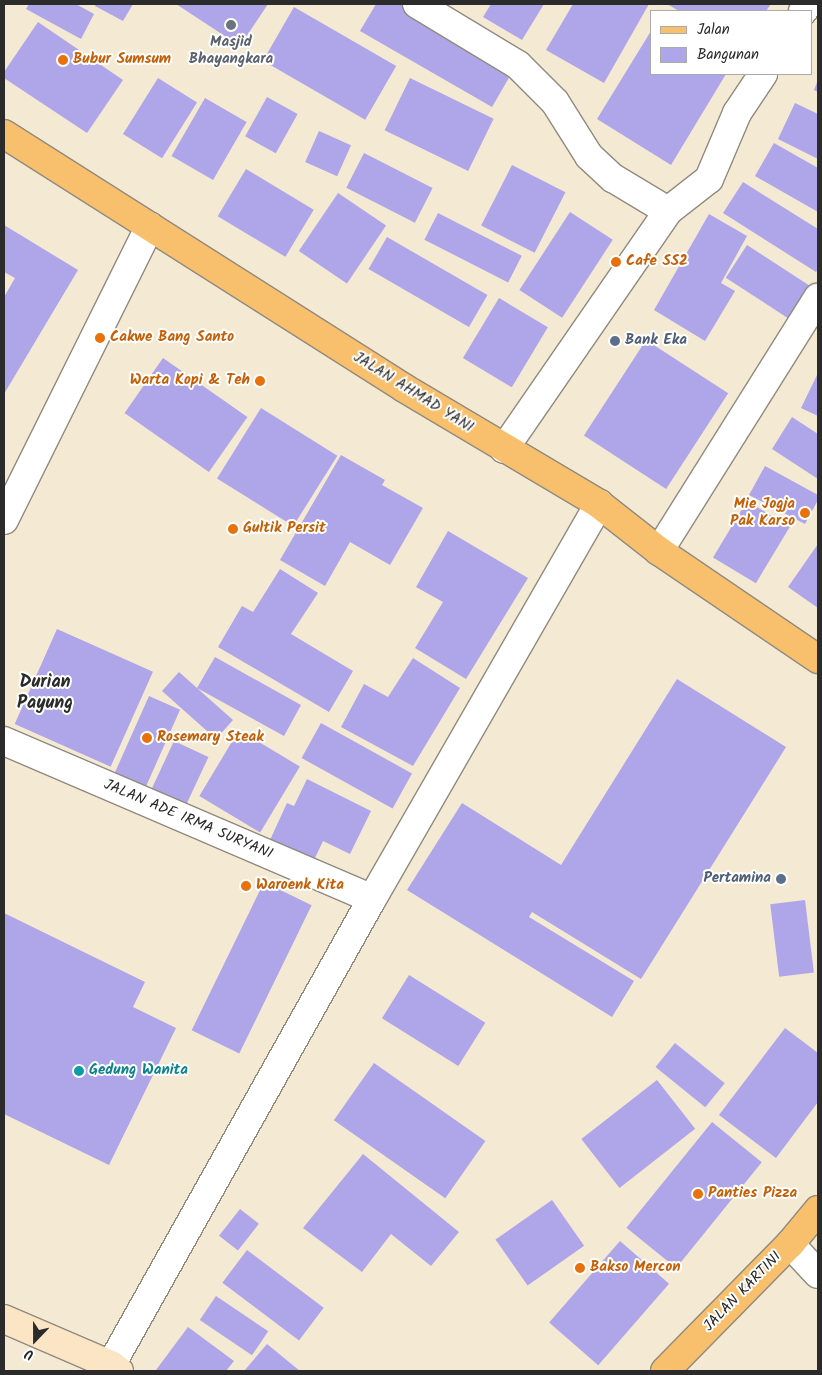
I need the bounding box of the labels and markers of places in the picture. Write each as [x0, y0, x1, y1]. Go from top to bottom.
marker: Masjid Bhayangkara [225, 19, 237, 31]
place label: Masjid Bhayangkara [189, 33, 273, 68]
place label: Bubur Sumsum [73, 51, 171, 69]
marker: Bubur Sumsum [57, 54, 69, 66]
place label: Cafe SS2 [626, 253, 688, 271]
marker: Cafe SS2 [610, 256, 622, 268]
place label: Cakwe Bang Santo [110, 329, 234, 347]
marker: Cakwe Bang Santo [94, 332, 106, 344]
place label: Bank Eka [625, 332, 687, 350]
marker: Bank Eka [609, 335, 621, 347]
place label: Warta Kopi & Teh [130, 372, 250, 390]
marker: Warta Kopi & Teh [254, 375, 266, 387]
place label: Mie Jogja Pak Karso [730, 495, 795, 530]
marker: Mie Jogja Pak Karso [799, 507, 811, 519]
place label: Gultik Persit [243, 520, 326, 538]
marker: Gultik Persit [227, 523, 239, 535]
place label: Rosemary Steak [157, 729, 264, 747]
marker: Rosemary Steak [141, 732, 153, 744]
place label: Pertamina [703, 870, 771, 888]
marker: Pertamina [775, 873, 787, 885]
place label: Waroenk Kita [256, 877, 344, 895]
marker: Waroenk Kita [240, 880, 252, 892]
place label: Gedung Wanita [89, 1062, 188, 1080]
marker: Gedung Wanita [73, 1065, 85, 1077]
place label: Panties Pizza [708, 1185, 797, 1203]
marker: Panties Pizza [692, 1188, 704, 1200]
place label: Bakso Mercon [590, 1259, 681, 1277]
marker: Bakso Mercon [574, 1262, 586, 1274]

